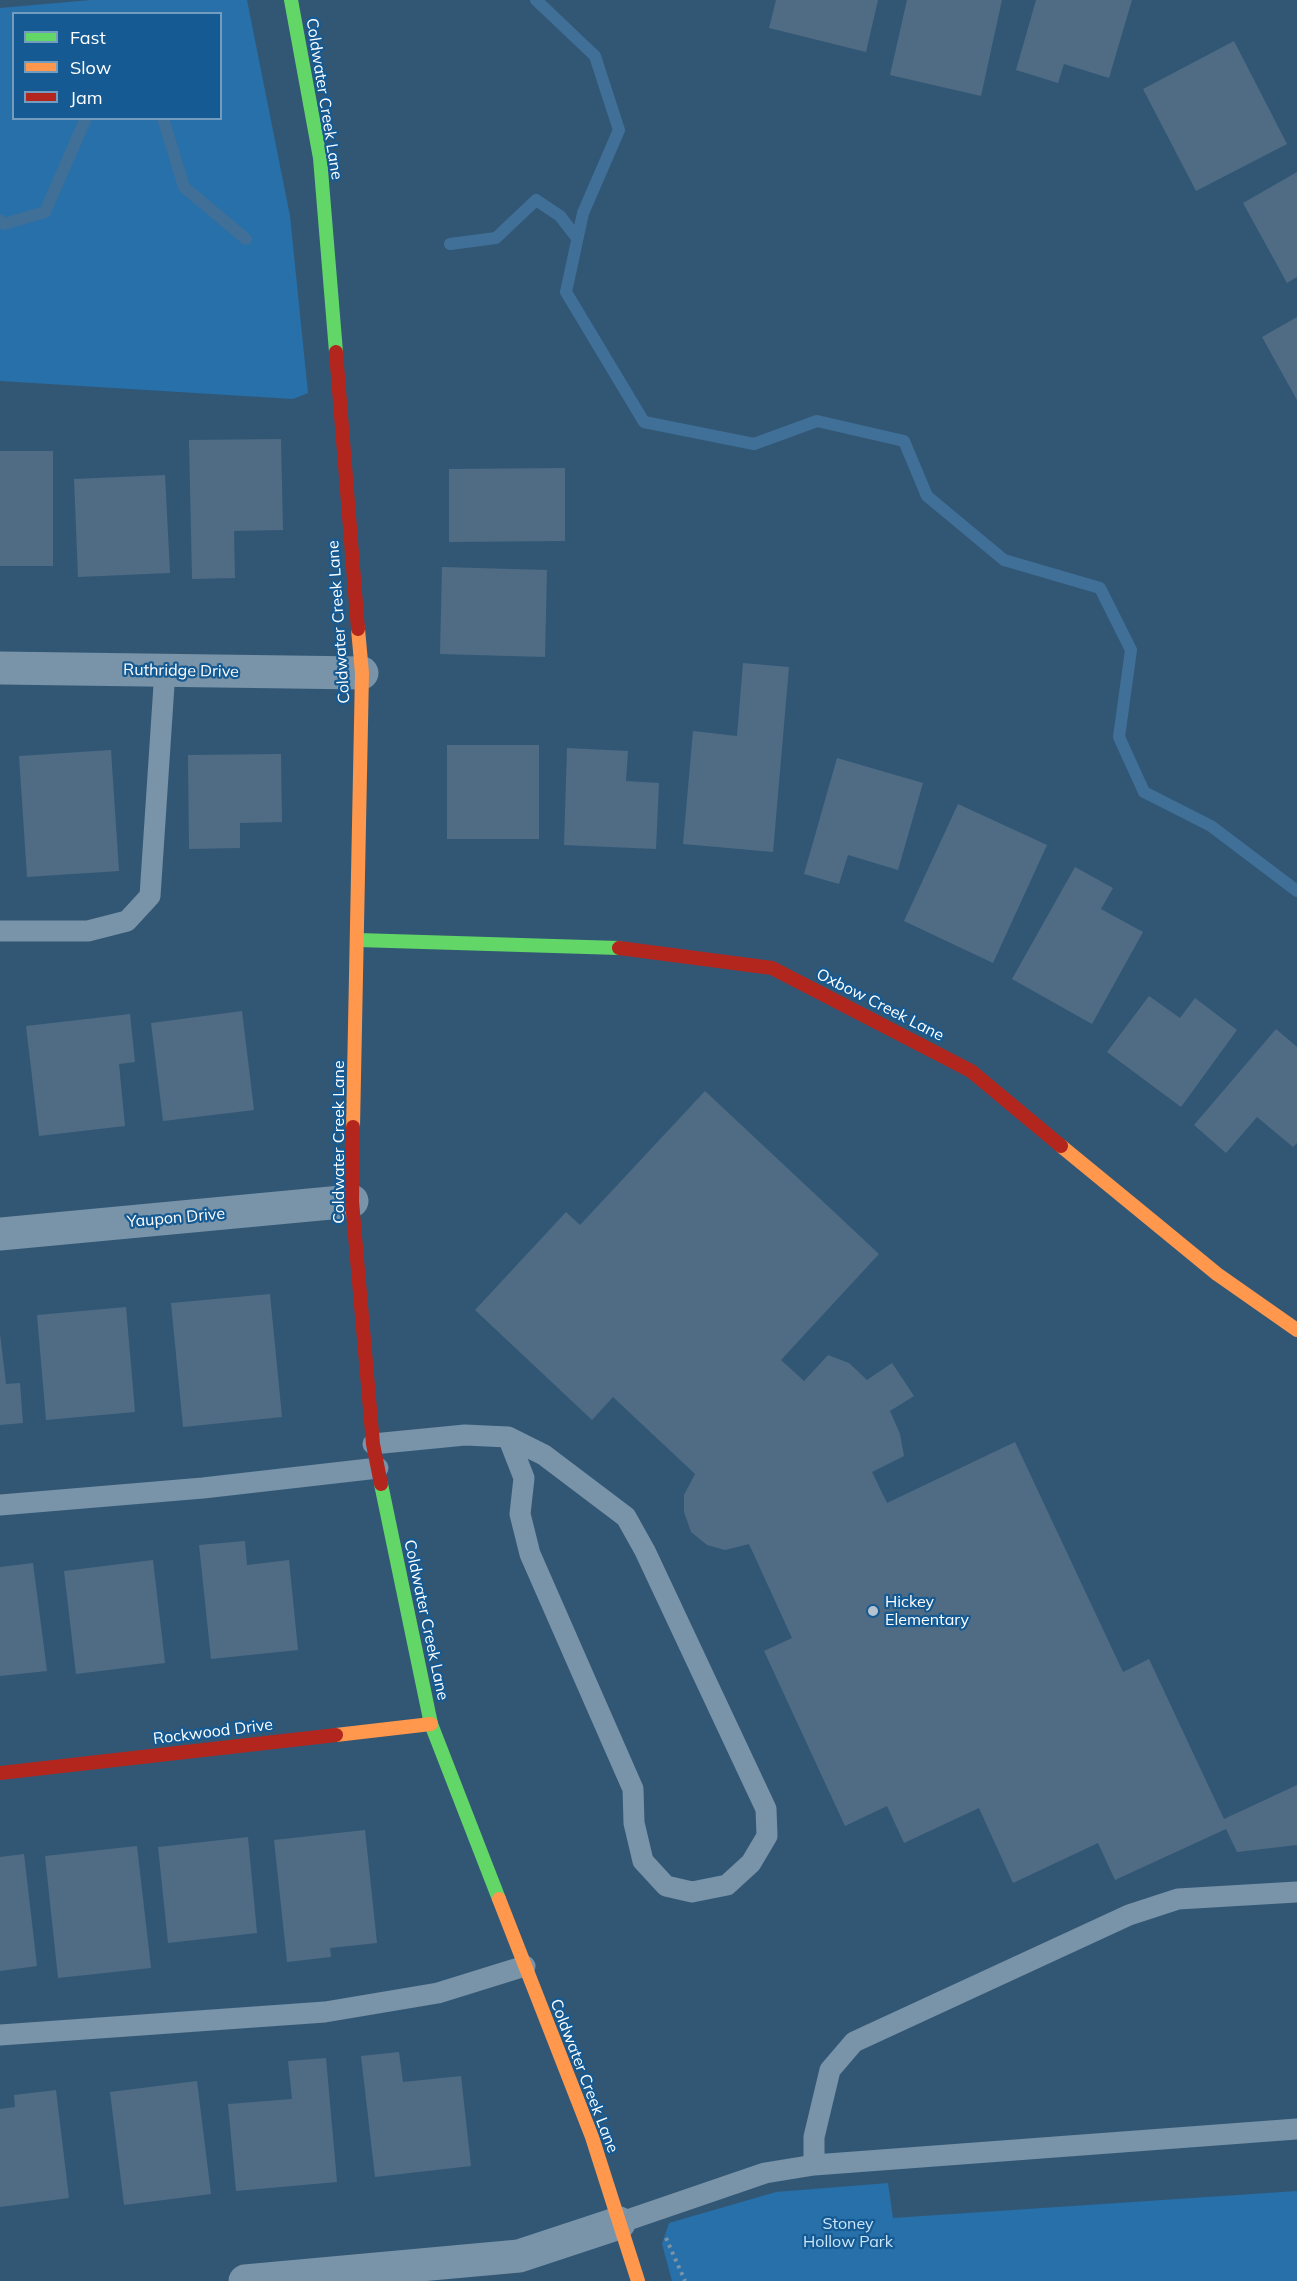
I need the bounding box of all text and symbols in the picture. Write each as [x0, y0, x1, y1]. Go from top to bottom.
legend [12, 12, 222, 120]
street label: Coldwater Creek Lane [302, 17, 346, 181]
text: Fast [70, 26, 106, 49]
text: Slow [70, 56, 111, 79]
text: Jam [70, 86, 103, 109]
street label: Coldwater Creek Lane [324, 540, 354, 704]
street label: Ruthridge Drive [123, 660, 239, 682]
street label: Oxbow Creek Lane [813, 965, 947, 1045]
street label: Coldwater Creek Lane [329, 1060, 349, 1224]
street label: Yaupon Drive [126, 1204, 226, 1232]
street label: Coldwater Creek Lane [400, 1538, 452, 1702]
place label: Hickey Elementary [885, 1592, 969, 1630]
marker: Hickey Elementary [866, 1604, 880, 1618]
street label: Rockwood Drive [152, 1715, 274, 1749]
street label: Coldwater Creek Lane [546, 1996, 622, 2156]
park label: Stoney Hollow Park [803, 2214, 893, 2252]

